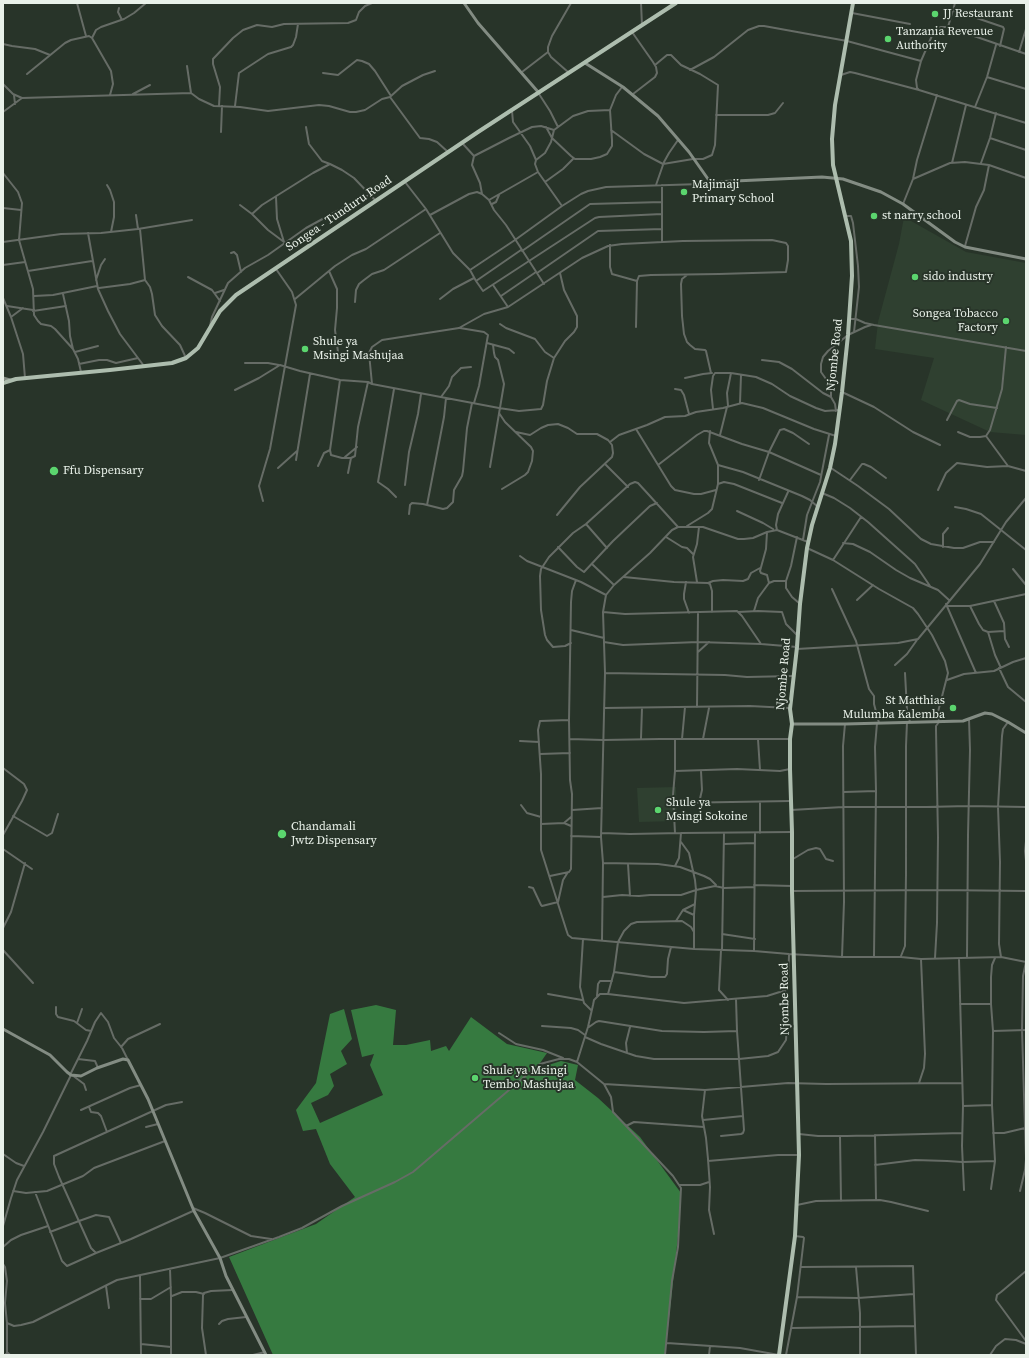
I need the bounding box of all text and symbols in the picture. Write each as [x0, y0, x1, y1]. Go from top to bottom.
place label: JJ Restaurant [943, 7, 1013, 21]
marker: JJ Restaurant [930, 9, 940, 19]
place label: Tanzania Revenue Authority [896, 25, 993, 53]
marker: Tanzania Revenue Authority [883, 34, 893, 44]
street label: Songea - Tunduru Road [283, 173, 395, 255]
place label: Majimaji Primary School [692, 178, 774, 206]
marker: Majimaji Primary School [679, 187, 689, 197]
place label: st narry school [882, 209, 961, 223]
marker: st narry school [869, 211, 879, 221]
place label: sido industry [923, 270, 993, 284]
marker: sido industry [910, 272, 920, 282]
place label: Songea Tobacco Factory [913, 307, 998, 335]
marker: Songea Tobacco Factory [1001, 316, 1011, 326]
street label: Njombe Road [824, 318, 846, 392]
place label: Shule ya Msingi Mashujaa [313, 335, 404, 363]
marker: Shule ya Msingi Mashujaa [300, 344, 310, 354]
place label: Ffu Dispensary [63, 464, 144, 478]
marker: Ffu Dispensary [48, 465, 60, 477]
street label: Njombe Road [774, 637, 794, 711]
place label: St Matthias Mulumba Kalemba [843, 694, 945, 722]
marker: St Matthias Mulumba Kalemba [948, 703, 958, 713]
place label: Shule ya Msingi Sokoine [666, 796, 748, 824]
marker: Shule ya Msingi Sokoine [653, 805, 663, 815]
place label: Chandamali Jwtz Dispensary [291, 820, 377, 848]
marker: Chandamali Jwtz Dispensary [276, 828, 288, 840]
street label: Njombe Road [777, 963, 793, 1035]
place label: Shule ya Msingi Tembo Mashujaa [483, 1064, 574, 1092]
marker: Shule ya Msingi Tembo Mashujaa [470, 1073, 480, 1083]

